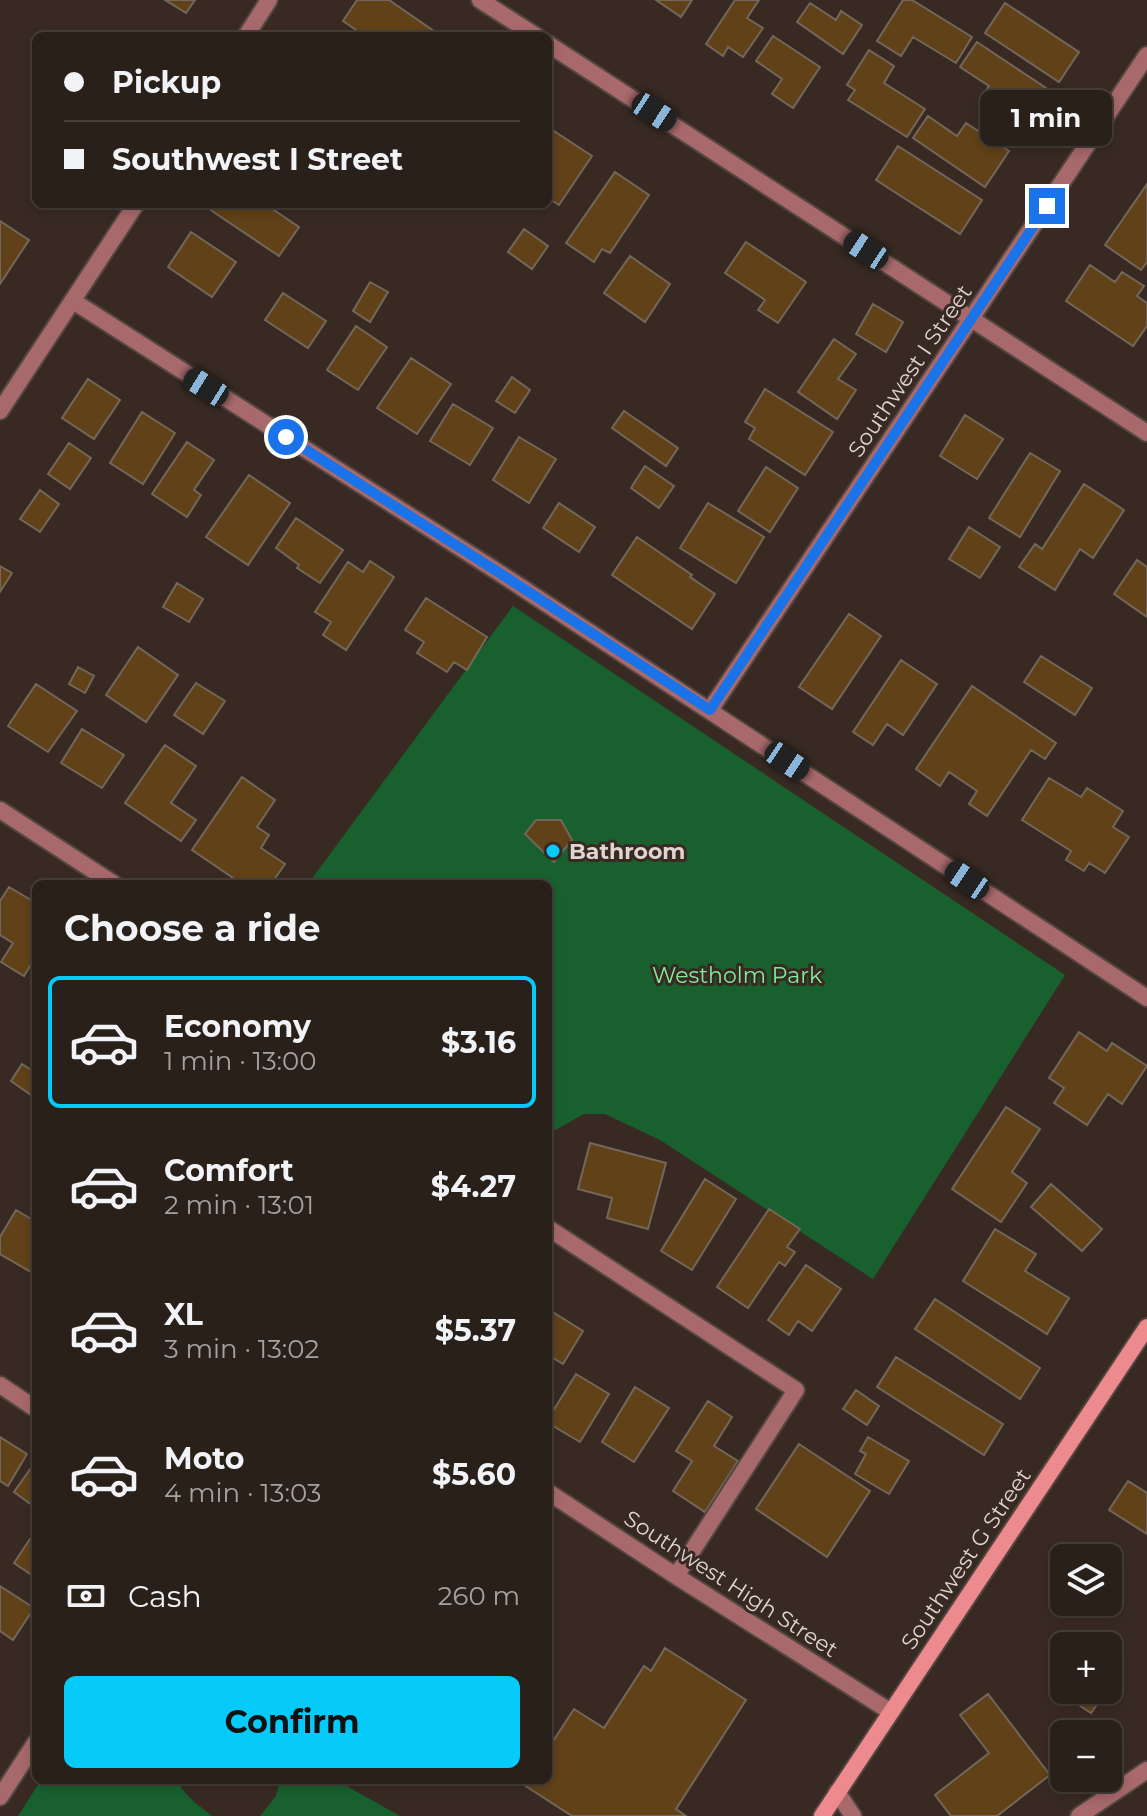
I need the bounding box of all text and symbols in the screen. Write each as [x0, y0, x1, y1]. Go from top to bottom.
text: Pickup [112, 64, 221, 101]
car [627, 89, 681, 135]
callout: 1 min [981, 90, 1113, 146]
text: 1 min [1011, 102, 1081, 134]
text: Southwest I Street [112, 141, 403, 178]
route end [1029, 188, 1065, 224]
car [839, 227, 893, 273]
street label: Southwest I Street [842, 280, 978, 462]
car [179, 364, 233, 410]
route start [268, 419, 304, 455]
car [760, 738, 814, 784]
place label: Bathroom [569, 838, 685, 865]
marker: Bathroom [544, 842, 562, 860]
car [940, 857, 994, 903]
text: Choose a ride [64, 906, 321, 950]
park label: Westholm Park [652, 962, 823, 989]
icon: car [68, 1006, 140, 1078]
text: Economy [164, 1008, 311, 1045]
text: $3.16 [441, 1024, 516, 1061]
text: 1 min · 13:00 [164, 1045, 317, 1077]
icon: car [68, 1150, 140, 1222]
text: Comfort [164, 1152, 294, 1189]
text: $4.27 [431, 1168, 516, 1205]
text: 2 min · 13:01 [164, 1189, 314, 1221]
icon: car [68, 1294, 140, 1366]
text: XL [164, 1296, 203, 1333]
text: $5.37 [435, 1312, 516, 1349]
text: 3 min · 13:02 [164, 1333, 319, 1365]
icon: car [68, 1438, 140, 1510]
text: Moto [164, 1440, 245, 1477]
text: $5.60 [432, 1456, 516, 1493]
street label: Southwest G Street [895, 1463, 1037, 1655]
text: 4 min · 13:03 [164, 1477, 322, 1509]
street label: Southwest High Street [619, 1505, 843, 1663]
map controls [1050, 1544, 1122, 1792]
button: layers [1050, 1544, 1122, 1616]
icon: cash [64, 1574, 108, 1618]
text: Cash [128, 1578, 202, 1615]
text: 260 m [438, 1580, 520, 1612]
button: + [1050, 1632, 1122, 1704]
button: Confirm [64, 1676, 520, 1768]
button: − [1050, 1720, 1122, 1792]

